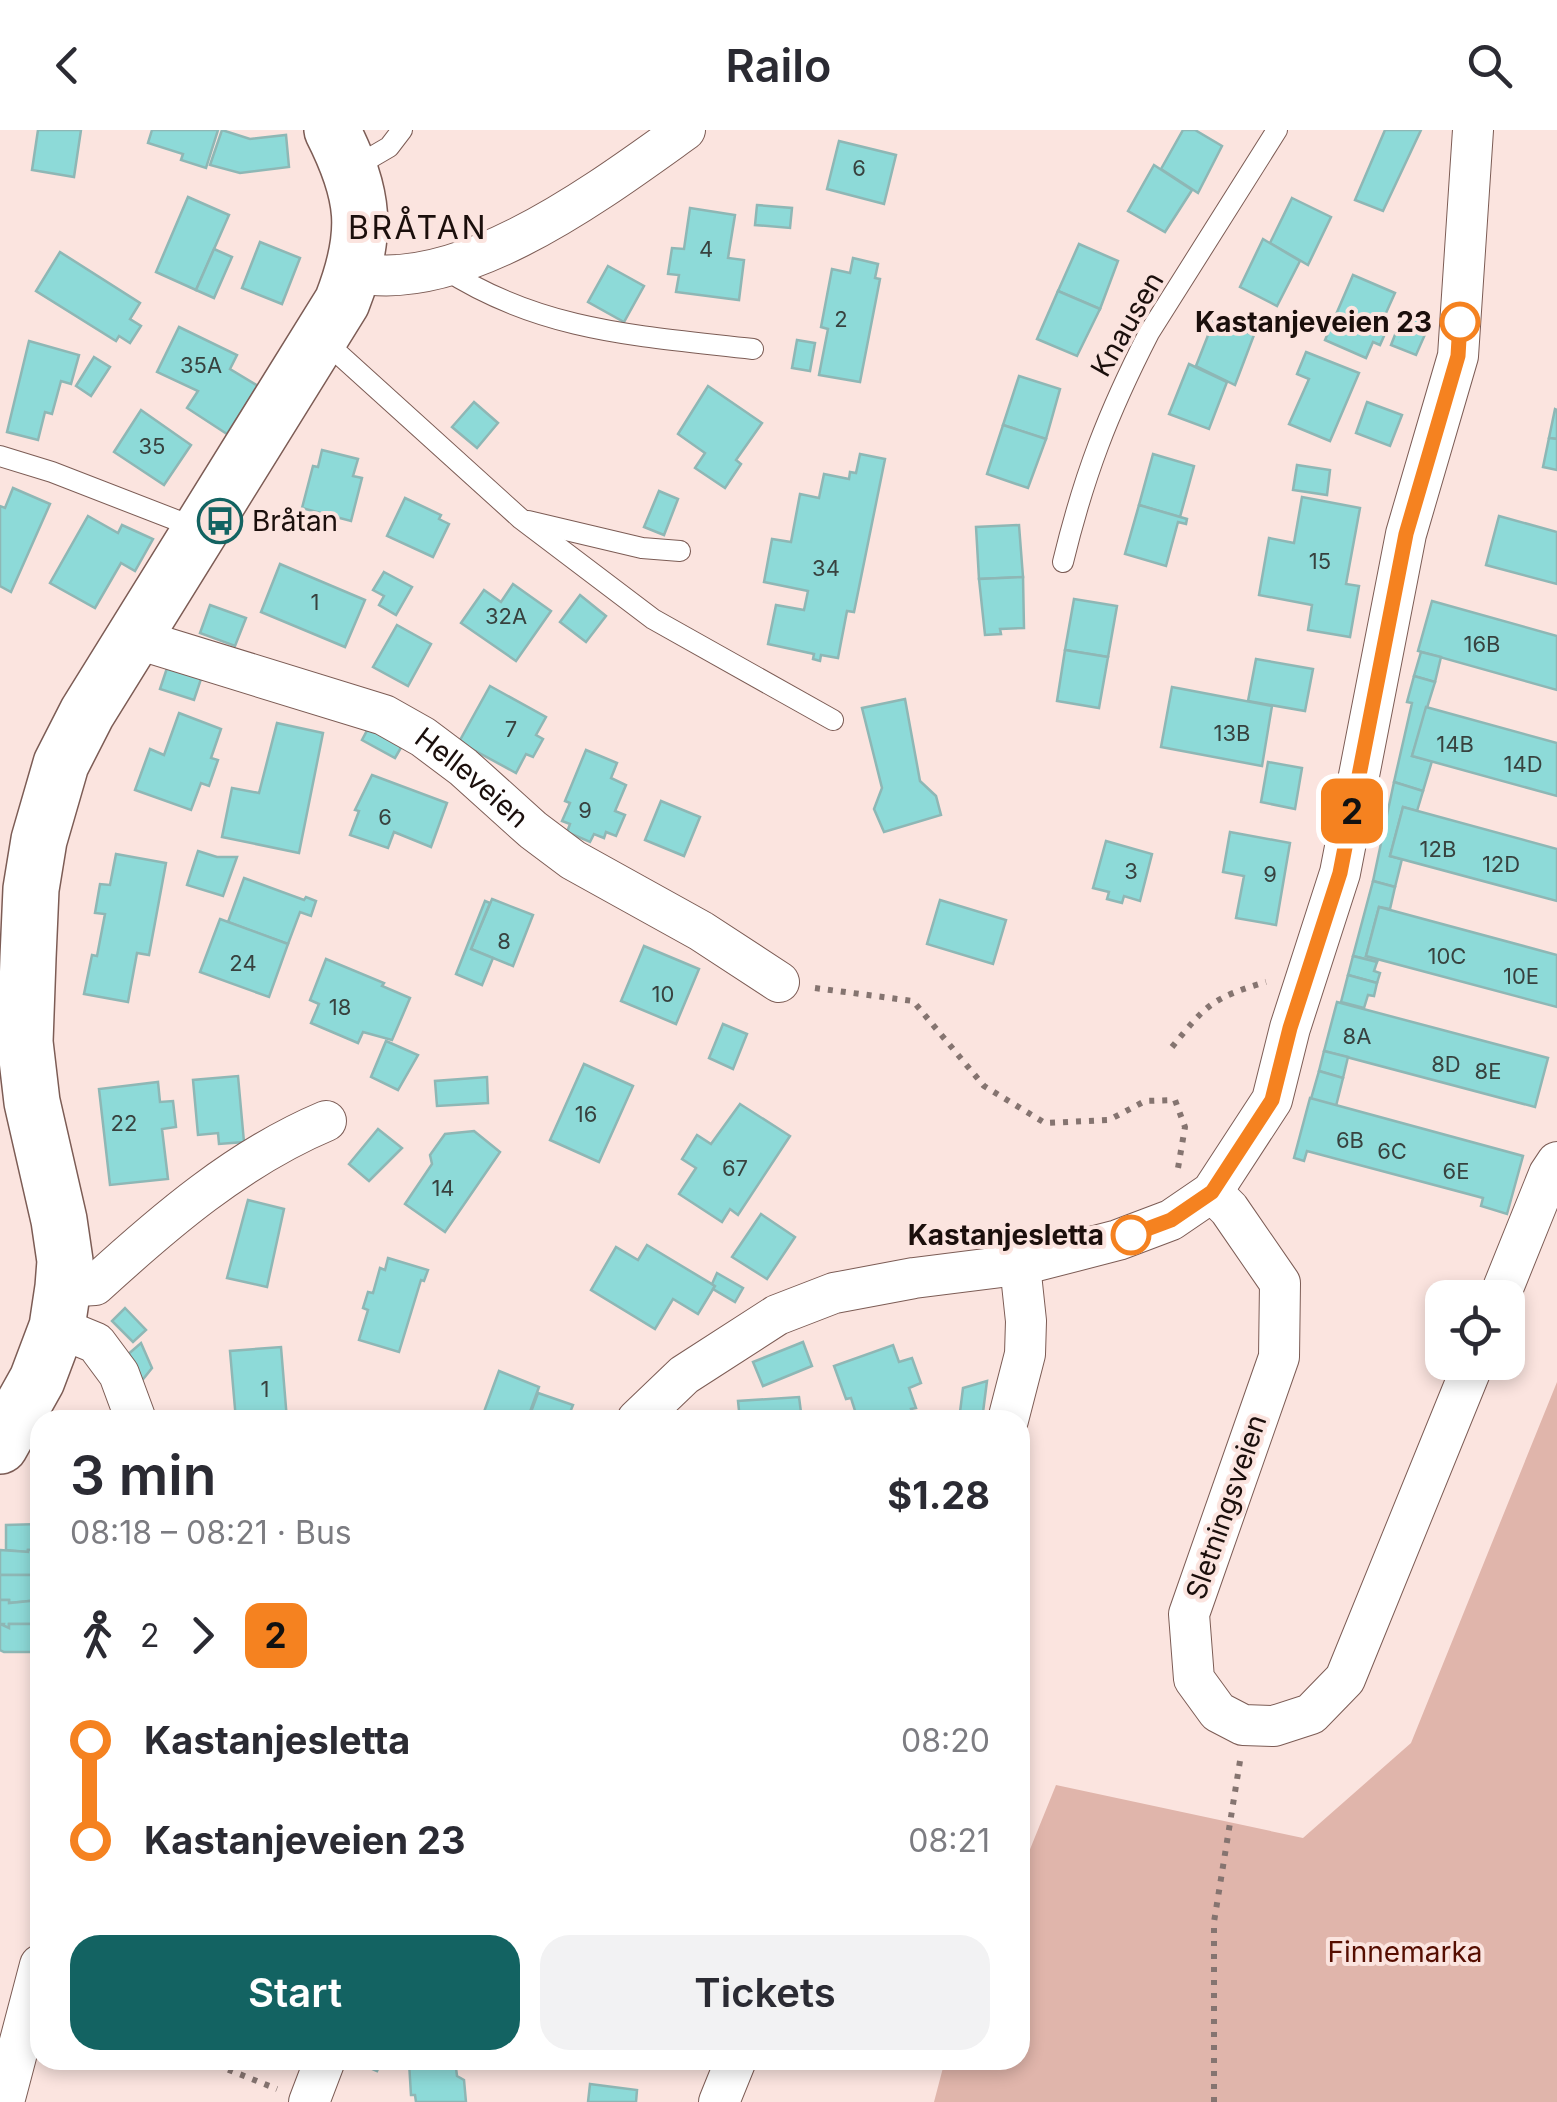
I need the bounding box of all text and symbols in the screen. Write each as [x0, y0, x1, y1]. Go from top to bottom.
icon: back [40, 38, 95, 93]
text: Railo [726, 38, 831, 93]
icon: search [1462, 38, 1517, 93]
house number: 6 [852, 155, 866, 181]
district label: BRÅTAN [348, 206, 488, 247]
house number: 4 [699, 236, 713, 262]
street label: Knausen [1083, 266, 1171, 382]
marker: Kastanjeveien 23 [1441, 303, 1479, 341]
place label: Kastanjeveien 23 [1195, 305, 1432, 339]
house number: 2 [834, 306, 848, 332]
house number: 35A [180, 352, 222, 378]
house number: 35 [139, 433, 165, 459]
bus stop icon: Bråtan [197, 498, 243, 544]
place label: Bråtan [252, 504, 338, 538]
house number: 15 [1309, 548, 1331, 574]
house number: 34 [812, 555, 840, 581]
house number: 1 [311, 589, 319, 615]
house number: 32A [485, 603, 527, 629]
house number: 16B [1464, 631, 1501, 657]
house number: 7 [505, 716, 517, 742]
street label: Helleveien [409, 720, 536, 835]
house number: 13B [1214, 720, 1250, 746]
house number: 14B [1436, 731, 1474, 757]
house number: 14D [1503, 751, 1543, 777]
line badge: 2 [1320, 778, 1384, 844]
text: 2 [1341, 790, 1363, 832]
house number: 9 [578, 797, 592, 823]
house number: 6 [378, 804, 392, 830]
house number: 12B [1420, 836, 1456, 862]
house number: 12D [1482, 851, 1520, 877]
house number: 3 [1124, 858, 1138, 884]
house number: 9 [1263, 861, 1277, 887]
house number: 8 [497, 928, 511, 954]
house number: 10C [1428, 943, 1466, 969]
house number: 24 [229, 950, 257, 976]
house number: 10E [1503, 963, 1539, 989]
house number: 10 [652, 981, 674, 1007]
house number: 18 [329, 994, 351, 1020]
house number: 8A [1343, 1023, 1371, 1049]
house number: 8D [1431, 1051, 1461, 1077]
house number: 8E [1475, 1058, 1501, 1084]
house number: 16 [575, 1101, 597, 1127]
house number: 22 [111, 1110, 137, 1136]
house number: 6B [1336, 1127, 1364, 1153]
house number: 6C [1377, 1138, 1407, 1164]
house number: 67 [722, 1155, 748, 1181]
house number: 6E [1443, 1158, 1469, 1184]
house number: 14 [431, 1175, 455, 1201]
marker: Kastanjesletta [1112, 1216, 1150, 1254]
place label: Kastanjesletta [908, 1218, 1104, 1252]
map controls [1425, 1280, 1525, 1380]
button: locate [1425, 1280, 1525, 1380]
house number: 1 [261, 1376, 269, 1402]
street label: Sletningsveien [1178, 1410, 1274, 1604]
text: 3 min [70, 1442, 216, 1508]
text: $1.28 [887, 1472, 990, 1518]
text: 08:18 – 08:21 · Bus [70, 1513, 352, 1552]
icon: walk [70, 1608, 125, 1663]
icon: forward [175, 1608, 230, 1663]
text: 2 [265, 1614, 287, 1656]
text: 2 [140, 1616, 160, 1655]
text: Kastanjesletta [144, 1717, 410, 1763]
text: 08:20 [901, 1721, 990, 1760]
text: Kastanjeveien 23 [144, 1817, 466, 1863]
text: 08:21 [908, 1821, 990, 1860]
button: Start [70, 1935, 520, 2050]
button: Tickets [540, 1935, 990, 2050]
park label: Finnemarka [1327, 1935, 1483, 1969]

